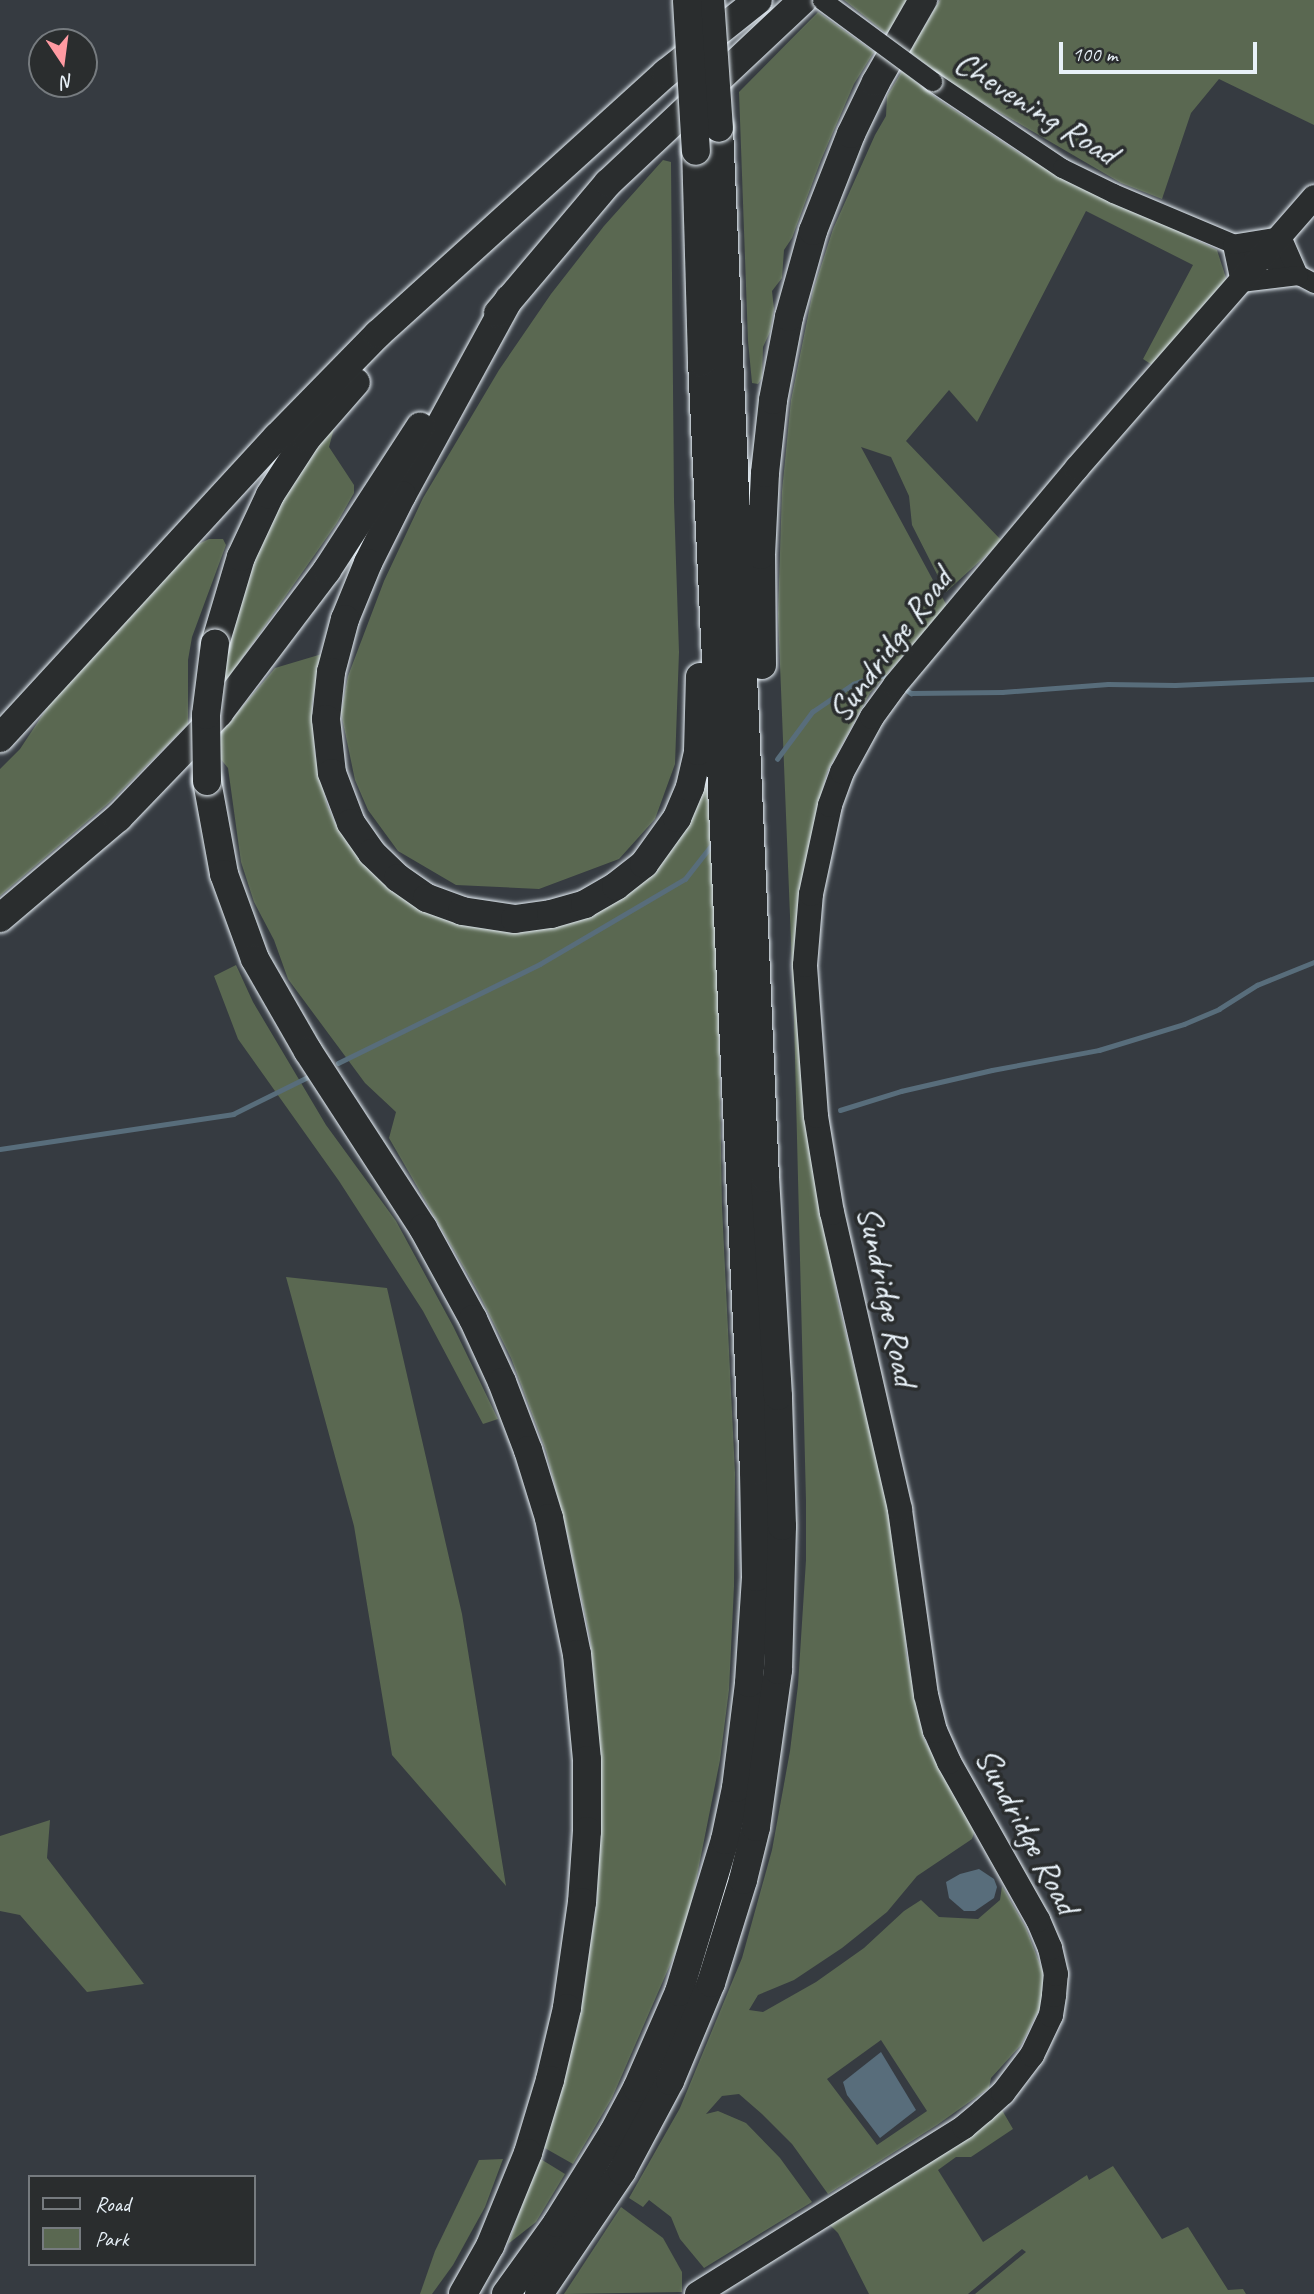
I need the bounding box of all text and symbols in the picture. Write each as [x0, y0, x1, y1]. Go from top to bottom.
north arrow [28, 28, 98, 98]
scale bar [1062, 28, 1260, 72]
street label: Chevening Road [947, 41, 1125, 175]
text: 100 m [1072, 41, 1117, 67]
text: N [59, 68, 76, 95]
street label: Sundridge Road [818, 559, 962, 731]
street label: Sundridge Road [847, 1202, 927, 1390]
street label: Sundridge Road [966, 1741, 1088, 1921]
legend [28, 2175, 256, 2266]
text: Road [95, 2191, 130, 2217]
text: Park [95, 2226, 128, 2252]

